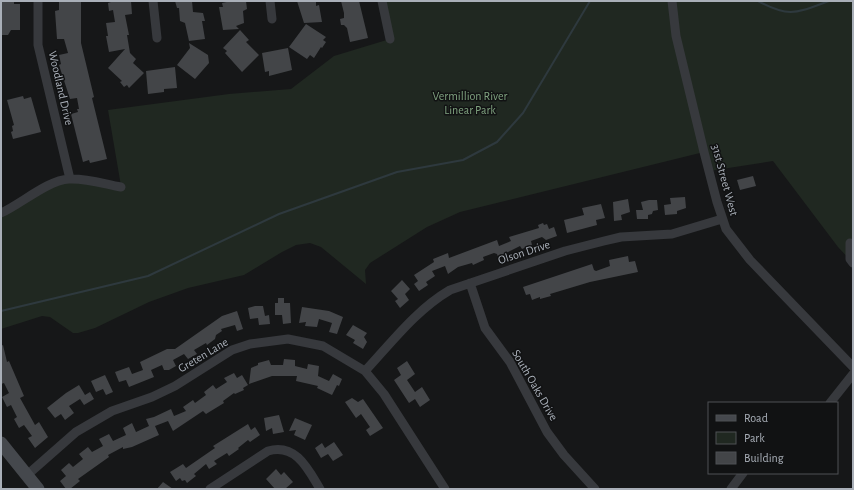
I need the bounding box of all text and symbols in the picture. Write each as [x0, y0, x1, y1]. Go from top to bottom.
street label: Woodland Drive [47, 50, 75, 126]
park label: Vermillion River Linear Park [433, 90, 508, 116]
street label: 31st Street West [710, 143, 740, 217]
street label: Olson Drive [496, 238, 552, 266]
street label: Greten Lane [176, 335, 230, 375]
street label: South Oaks Drive [510, 348, 560, 422]
legend [708, 402, 838, 474]
text: Road [744, 412, 768, 424]
text: Park [744, 432, 765, 444]
text: Building [744, 452, 784, 464]

